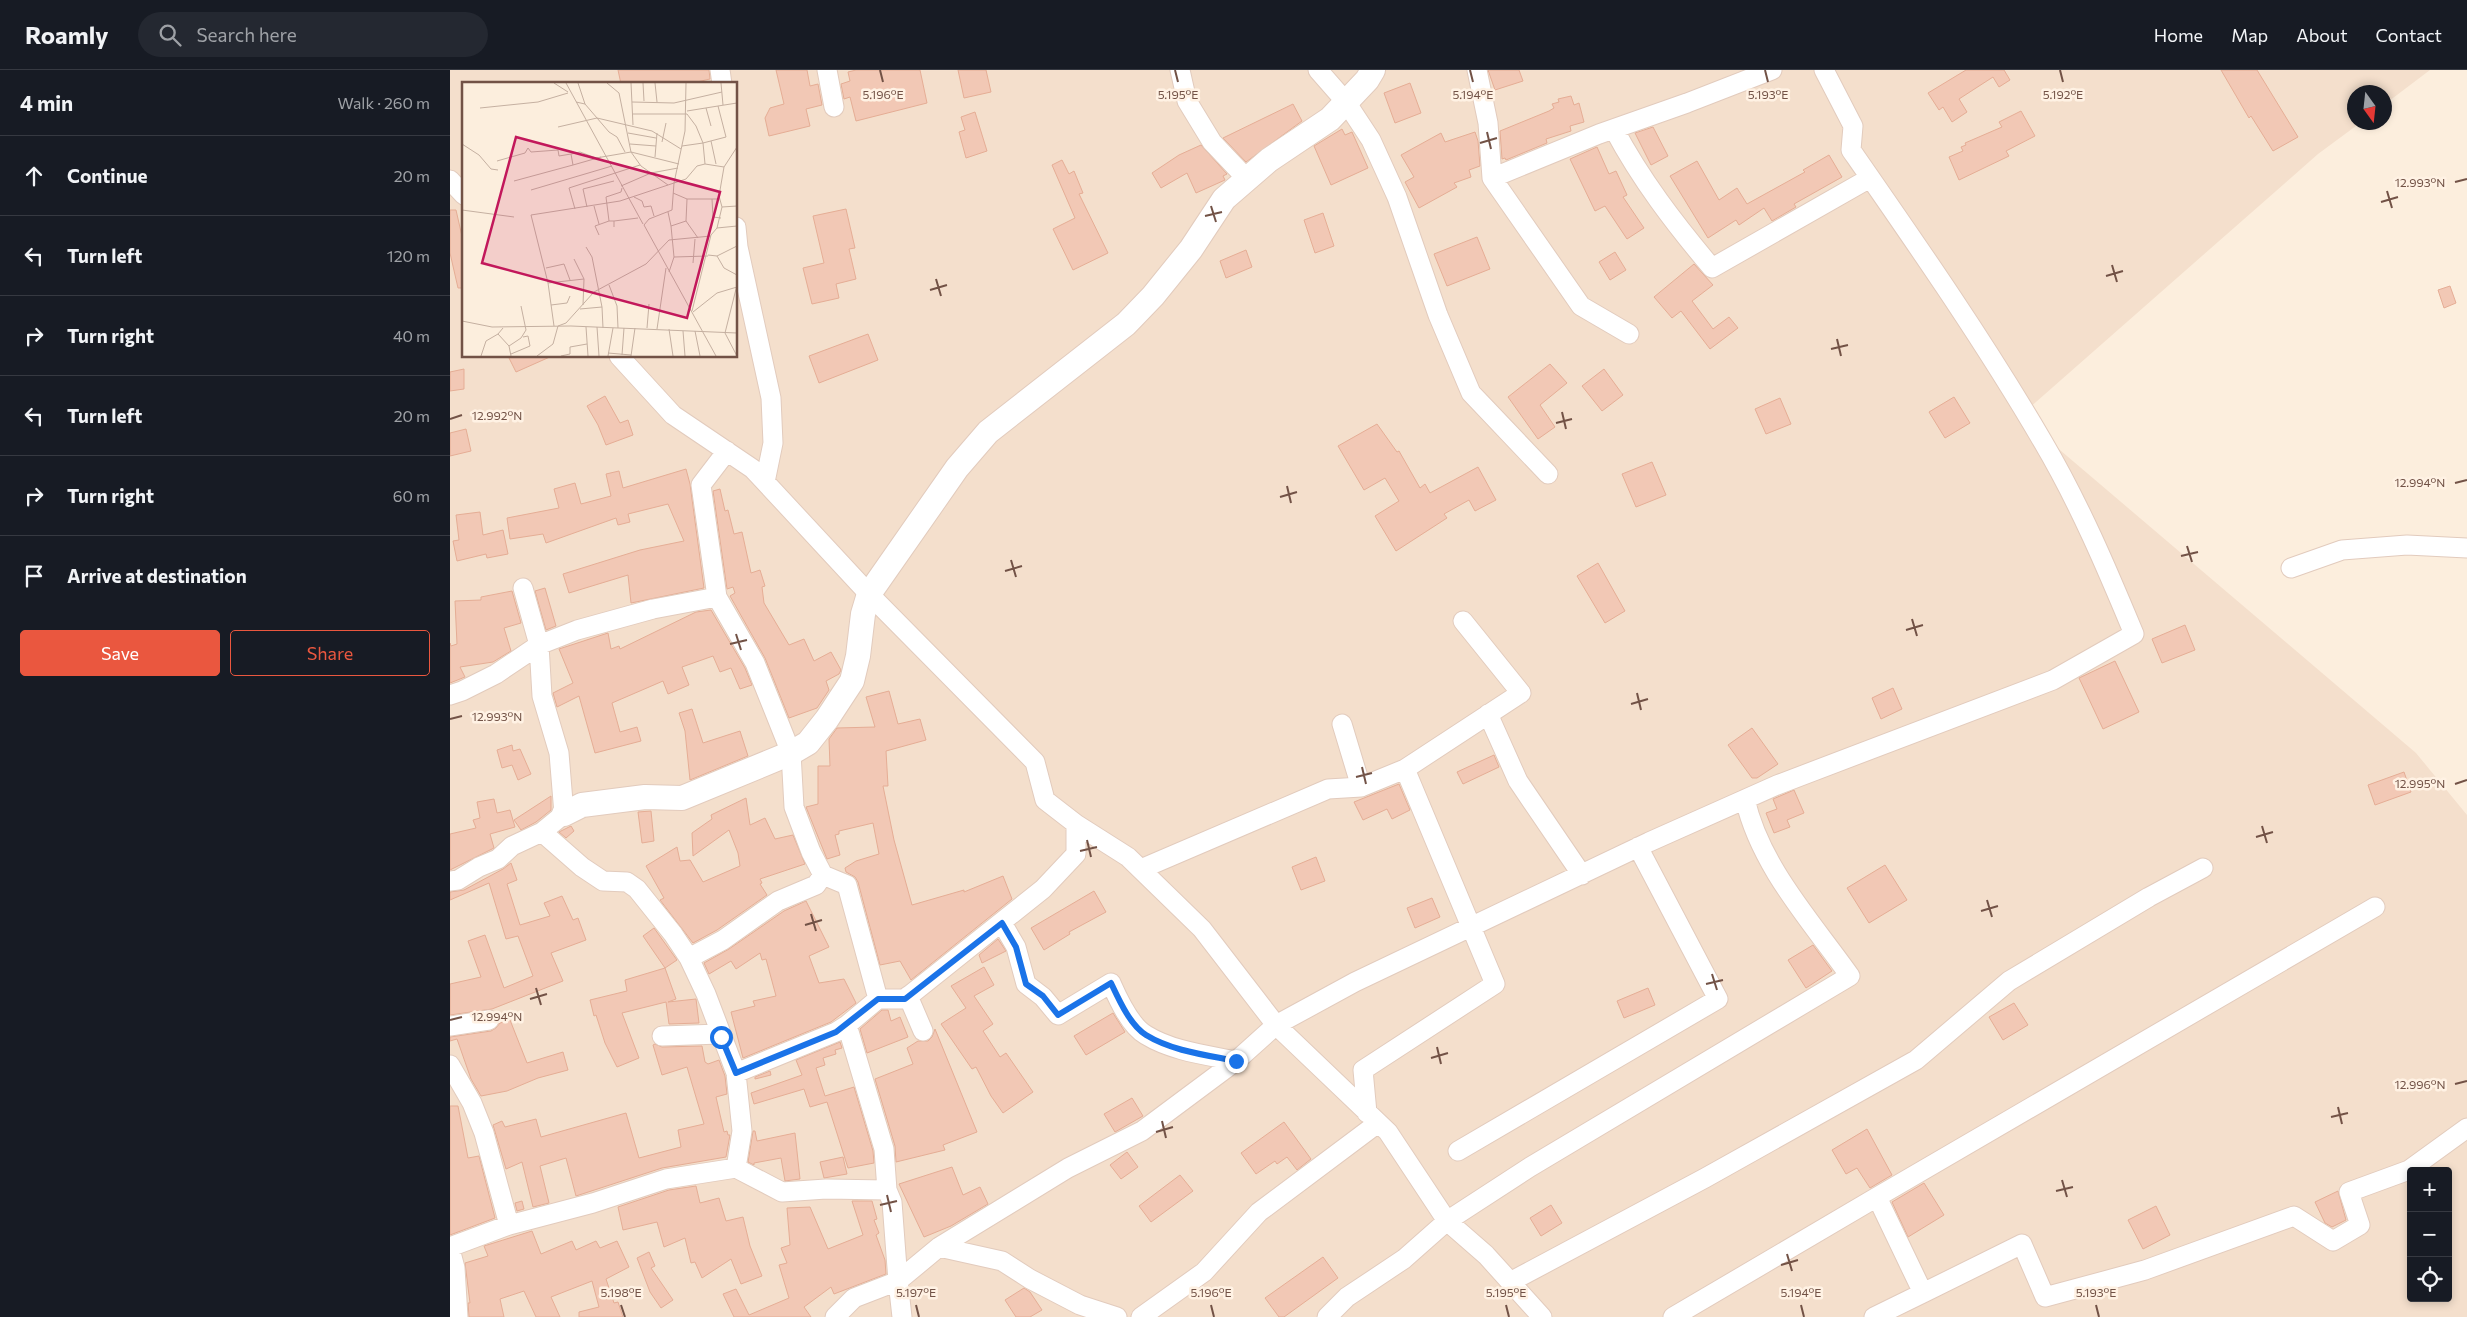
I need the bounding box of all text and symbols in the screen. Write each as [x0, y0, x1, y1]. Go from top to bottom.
search box [138, 12, 488, 57]
text: Roamly [25, 20, 108, 49]
icon: search [156, 21, 184, 49]
text: Search here [196, 23, 297, 46]
text: Home [2154, 24, 2203, 46]
text: Map [2231, 24, 2268, 46]
text: About [2296, 24, 2348, 46]
text: Contact [2376, 24, 2442, 46]
inset map [462, 82, 738, 358]
north arrow [2347, 85, 2392, 130]
text: 5.196°E [862, 87, 904, 101]
text: 5.195°E [1158, 87, 1198, 101]
text: 5.194°E [1453, 87, 1493, 101]
text: 5.193°E [1748, 87, 1788, 101]
text: 5.192°E [2043, 87, 2083, 101]
text: 4 min [20, 90, 73, 115]
text: Walk · 260 m [338, 93, 430, 112]
icon: ahead [20, 162, 48, 190]
text: Continue [67, 164, 147, 187]
text: 20 m [394, 166, 430, 185]
text: 12.993°N [2395, 175, 2445, 189]
icon: left [20, 242, 48, 270]
text: Turn left [67, 244, 142, 267]
text: 120 m [387, 246, 430, 265]
icon: right [20, 322, 48, 350]
text: Turn right [67, 324, 154, 347]
text: 40 m [393, 326, 430, 345]
icon: left [20, 402, 48, 430]
text: Turn left [67, 404, 142, 427]
text: 20 m [394, 406, 430, 425]
text: 12.992°N [472, 408, 522, 422]
text: 12.994°N [2395, 475, 2445, 489]
icon: right [20, 482, 48, 510]
text: Turn right [67, 484, 154, 507]
text: 60 m [393, 486, 430, 505]
icon: arrive [20, 562, 48, 590]
text: Arrive at destination [67, 564, 247, 587]
button: Save [20, 630, 220, 676]
button: Share [230, 630, 430, 676]
text: 12.993°N [472, 709, 522, 723]
text: 12.995°N [2395, 776, 2445, 790]
text: 12.994°N [472, 1009, 522, 1023]
route start [710, 1026, 733, 1049]
route end [1225, 1050, 1248, 1073]
text: 12.996°N [2395, 1077, 2445, 1091]
map controls [2407, 1167, 2452, 1302]
button: + [2407, 1167, 2452, 1212]
button: − [2407, 1212, 2452, 1257]
button: locate [2407, 1257, 2452, 1302]
text: 5.198°E [600, 1285, 642, 1299]
text: 5.197°E [896, 1285, 936, 1299]
text: 5.196°E [1190, 1285, 1232, 1299]
text: 5.195°E [1486, 1285, 1526, 1299]
text: 5.194°E [1781, 1285, 1821, 1299]
text: 5.193°E [2076, 1285, 2116, 1299]

